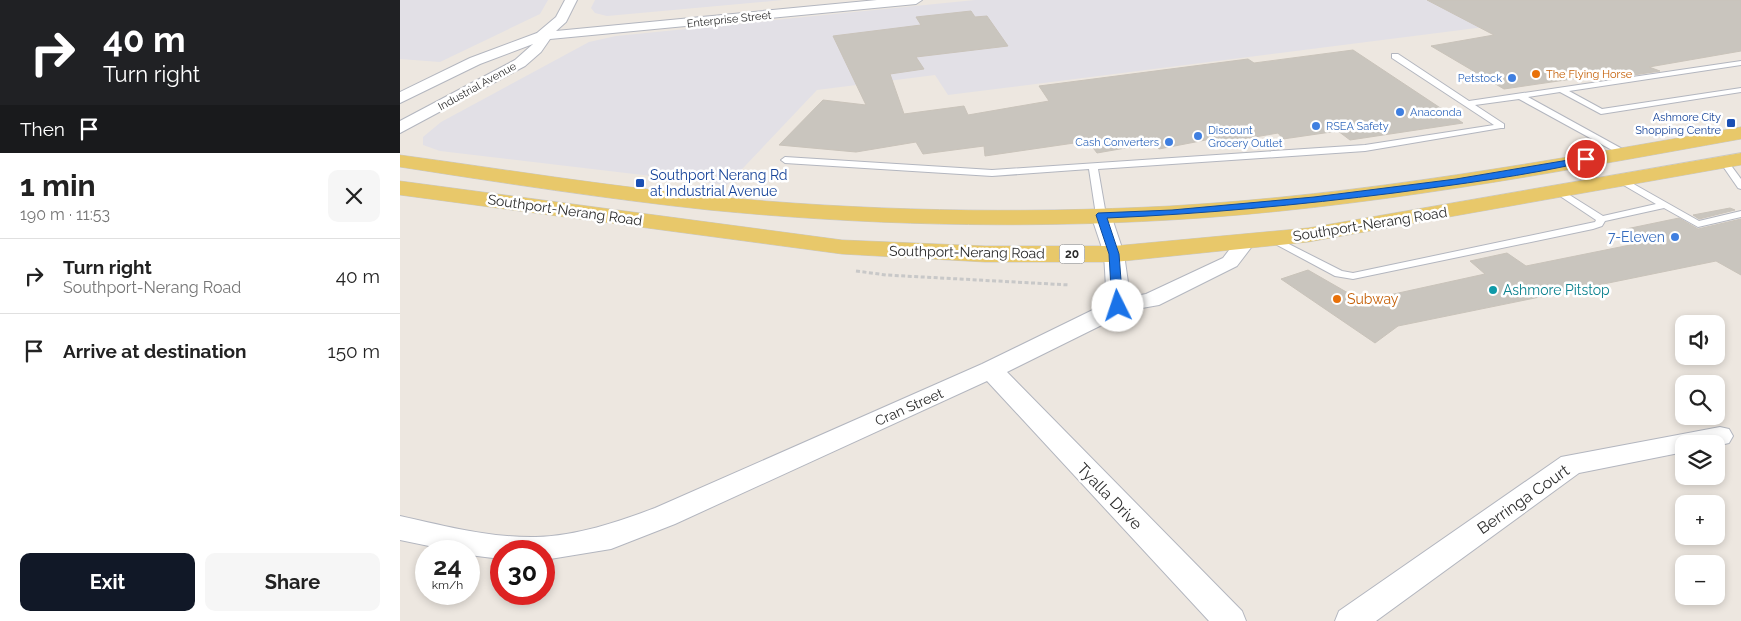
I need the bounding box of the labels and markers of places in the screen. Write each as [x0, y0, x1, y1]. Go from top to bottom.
marker: The Flying Horse [1530, 68, 1542, 80]
place label: The Flying Horse [1546, 68, 1633, 81]
place label: Petstock [1458, 72, 1502, 85]
marker: Petstock [1506, 72, 1518, 84]
marker: Anaconda [1394, 106, 1406, 118]
place label: Anaconda [1410, 106, 1462, 119]
place label: Ashmore City Shopping Centre [1635, 111, 1722, 137]
marker: Ashmore City Shopping Centre [1725, 117, 1737, 129]
marker: RSEA Safety [1310, 120, 1322, 132]
place label: RSEA Safety [1326, 120, 1389, 133]
place label: Discount Grocery Outlet [1208, 124, 1283, 150]
marker: Discount Grocery Outlet [1192, 130, 1204, 142]
place label: Cash Converters [1075, 136, 1159, 149]
marker: Cash Converters [1163, 136, 1175, 148]
pin [1565, 138, 1607, 180]
place label: Southport Nerang Rd at Industrial Avenue [650, 167, 788, 199]
marker: Southport Nerang Rd at Industrial Avenue [634, 177, 646, 189]
place label: 7-Eleven [1608, 229, 1665, 245]
marker: 7-Eleven [1669, 231, 1681, 243]
place label: Ashmore Pitstop [1503, 282, 1610, 298]
marker: Ashmore Pitstop [1487, 284, 1499, 296]
place label: Subway [1347, 291, 1399, 307]
marker: Subway [1331, 293, 1343, 305]

